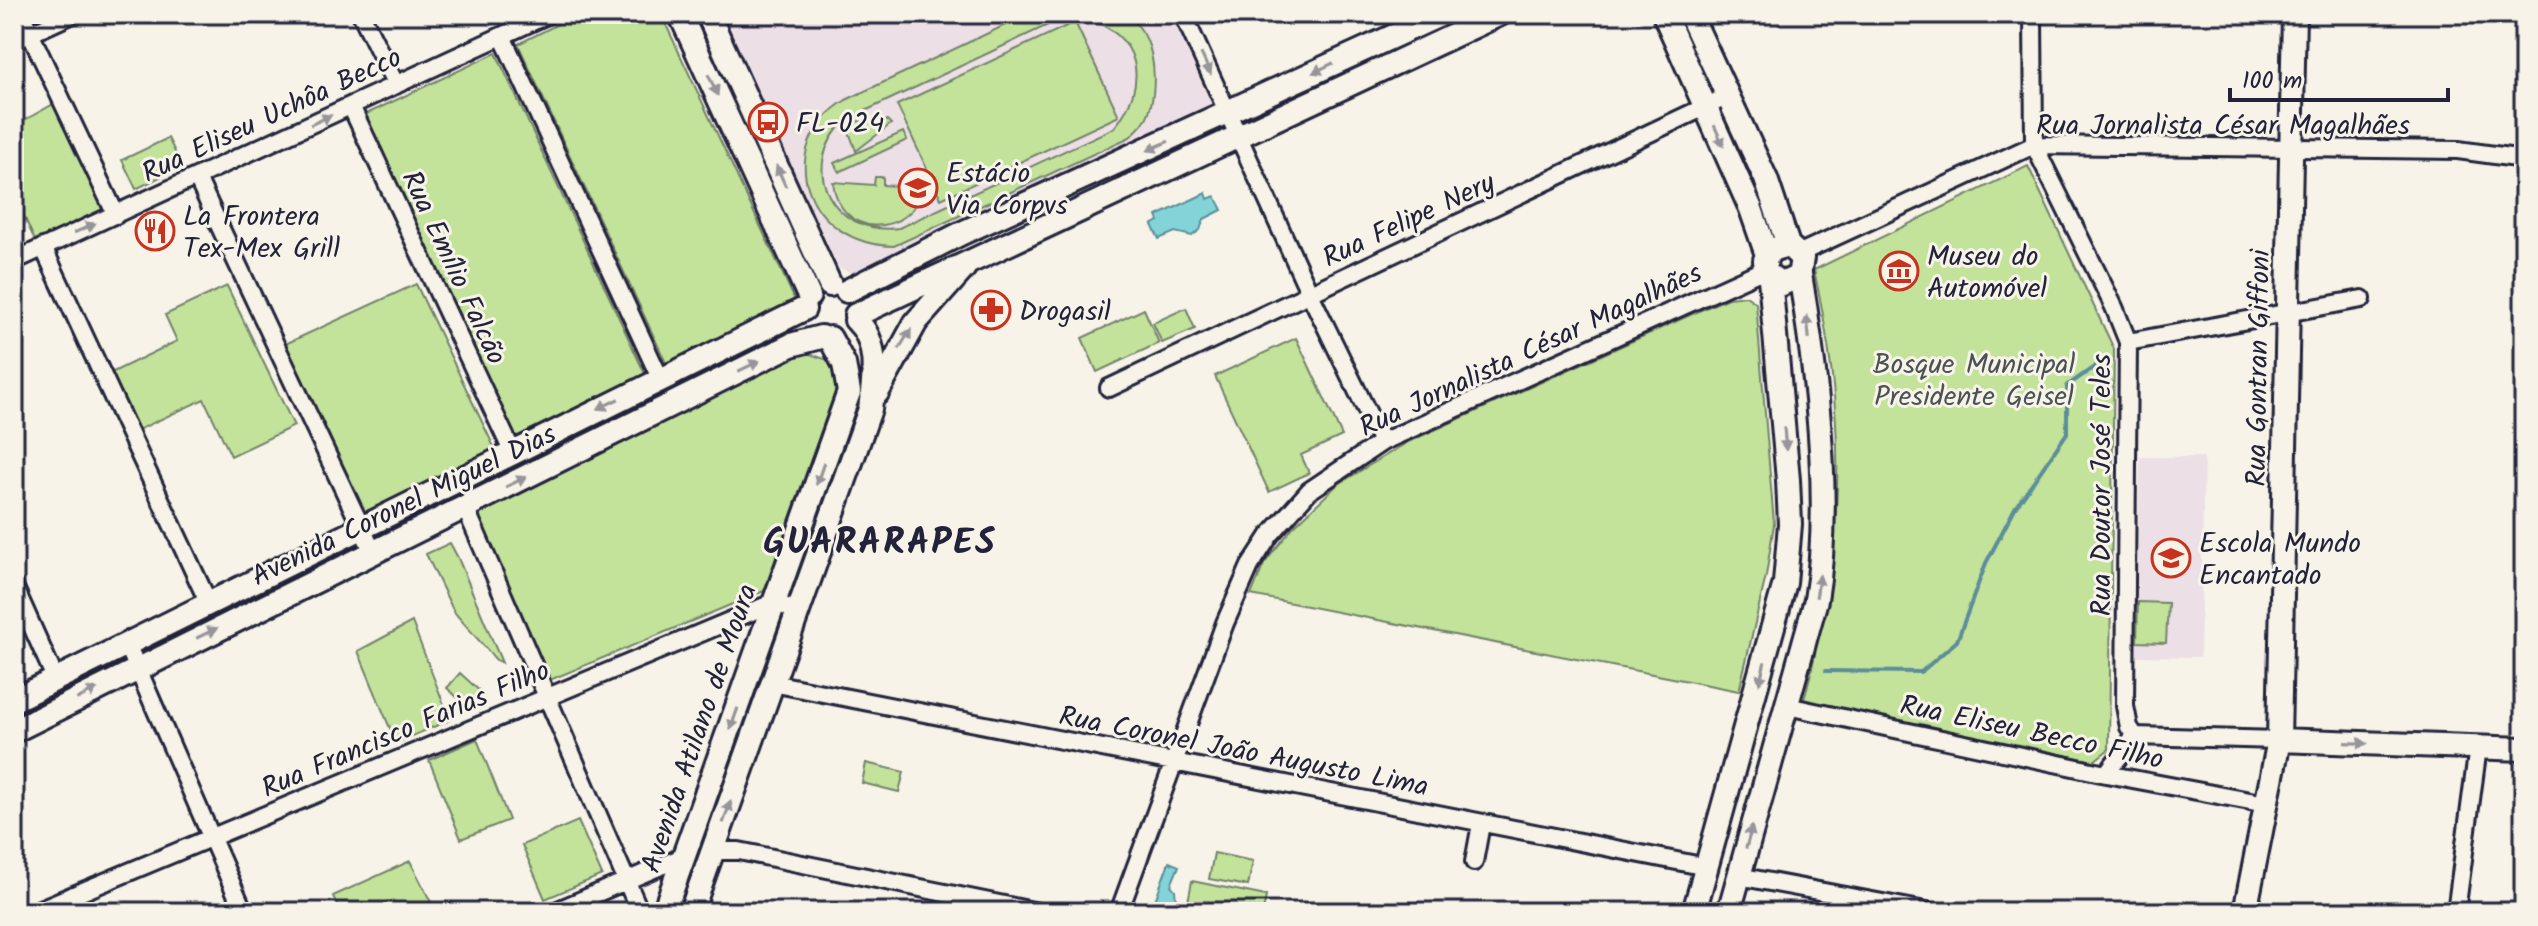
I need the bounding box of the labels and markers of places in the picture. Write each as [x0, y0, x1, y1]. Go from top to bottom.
bus stop icon: FL-024 [747, 101, 789, 143]
place label: FL-024 [796, 102, 884, 147]
place label: Estácio Via Corpvs [946, 152, 1068, 229]
school or university icon: Estácio Via Corpvs [897, 167, 939, 209]
place label: La Frontera Tex-Mex Grill [183, 195, 340, 272]
restaurant icon: La Frontera Tex-Mex Grill [134, 210, 176, 252]
place label: Museu do Automóvel [1927, 235, 2047, 312]
museum icon: Museu do Automóvel [1878, 250, 1920, 292]
pharmacy icon: Drogasil [970, 289, 1012, 331]
place label: Drogasil [1019, 290, 1111, 335]
place label: Escola Mundo Encantado [2199, 522, 2361, 599]
school or university icon: Escola Mundo Encantado [2150, 537, 2192, 579]

